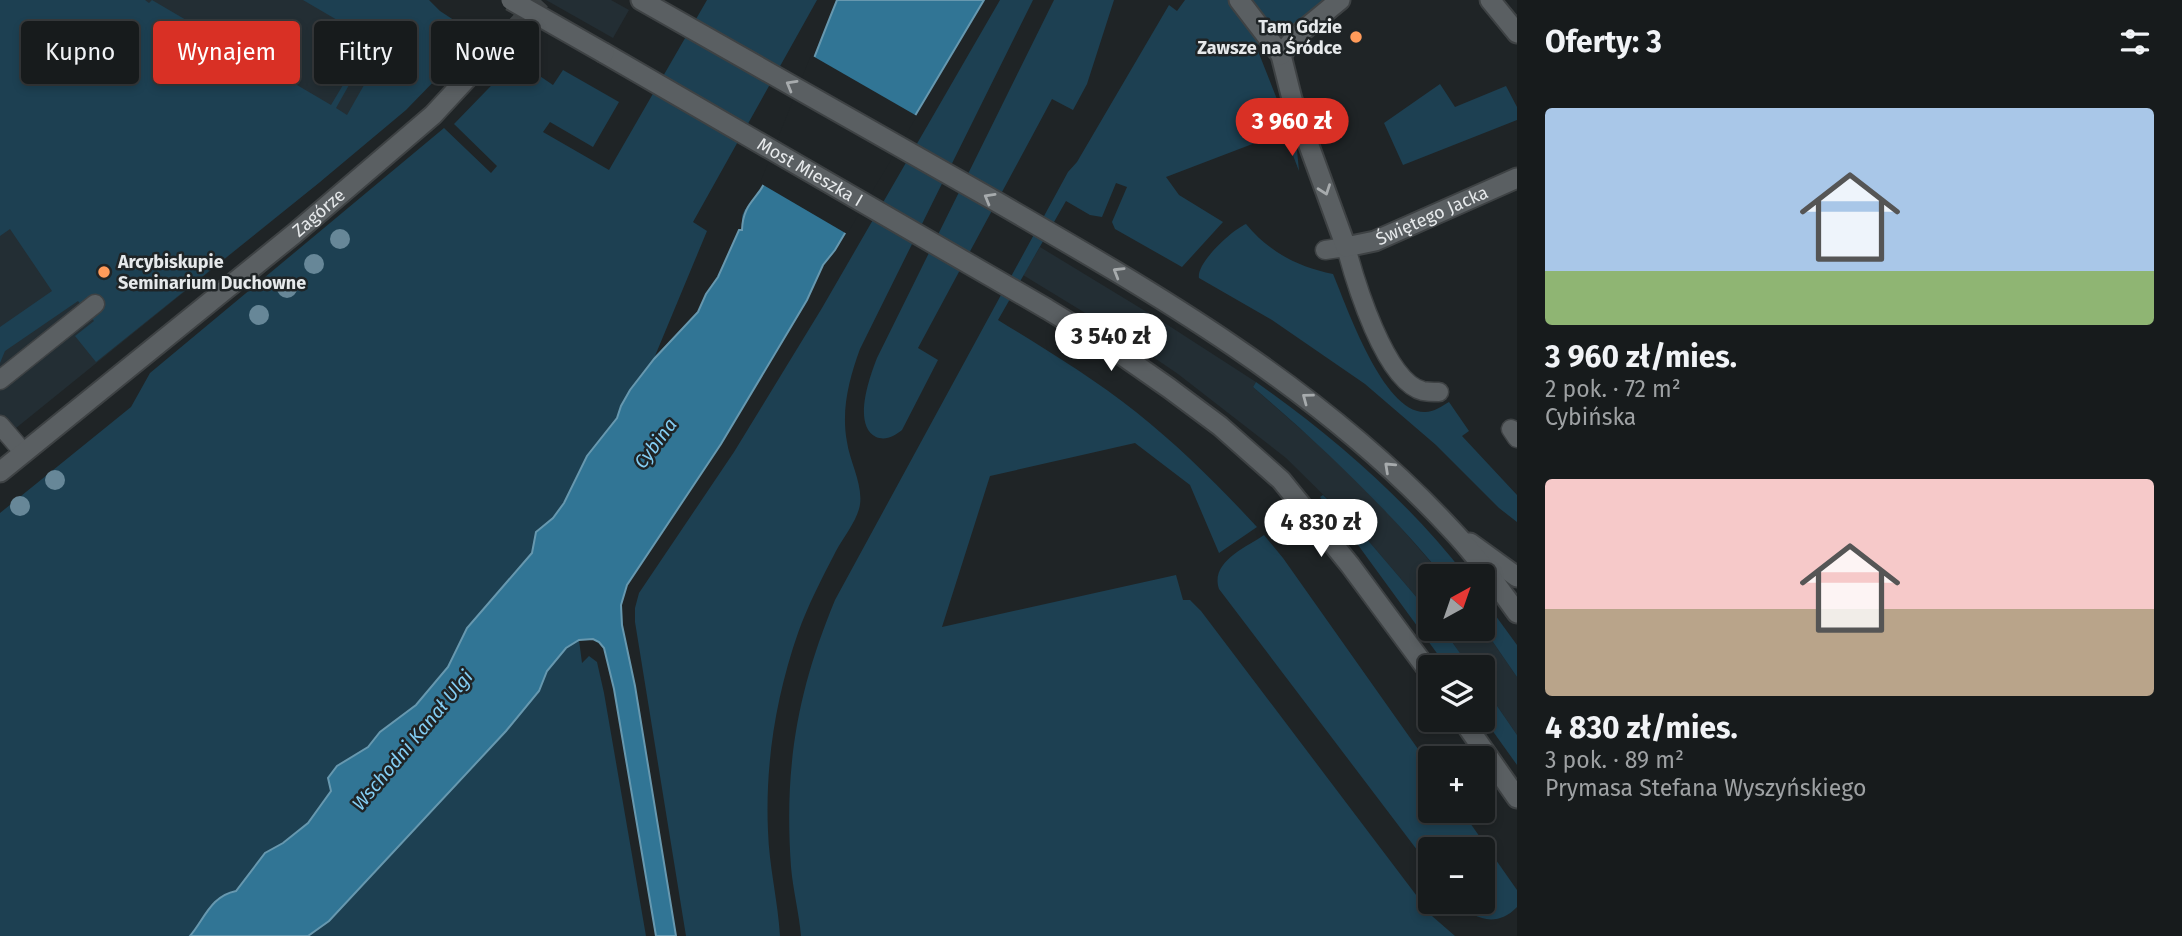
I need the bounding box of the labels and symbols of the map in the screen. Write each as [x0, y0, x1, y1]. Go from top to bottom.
place label: Tam Gdzie Zawsze na Śródce [1197, 16, 1342, 59]
marker: Tam Gdzie Zawsze na Śródce [1348, 29, 1364, 45]
one-way arrow [786, 80, 799, 93]
pin: 3 960 zł [1220, 99, 1364, 158]
street label: Most Mieszka I [753, 133, 867, 211]
street label: Świętego Jacka [1372, 181, 1492, 250]
one-way arrow [1317, 183, 1331, 195]
street label: Zagórze [288, 184, 350, 241]
one-way arrow [983, 193, 996, 206]
place label: Arcybiskupie Seminarium Duchowne [117, 251, 306, 294]
marker: Arcybiskupie Seminarium Duchowne [96, 264, 112, 280]
one-way arrow [1112, 267, 1125, 280]
pin: 3 540 zł [1039, 314, 1183, 373]
one-way arrow [1302, 393, 1315, 406]
water label: Cybina [629, 414, 682, 473]
one-way arrow [1384, 462, 1397, 475]
pin: 4 830 zł [1249, 500, 1393, 559]
north arrow [1418, 564, 1494, 640]
water label: Wschodni Kanał Ulgi [347, 665, 478, 815]

